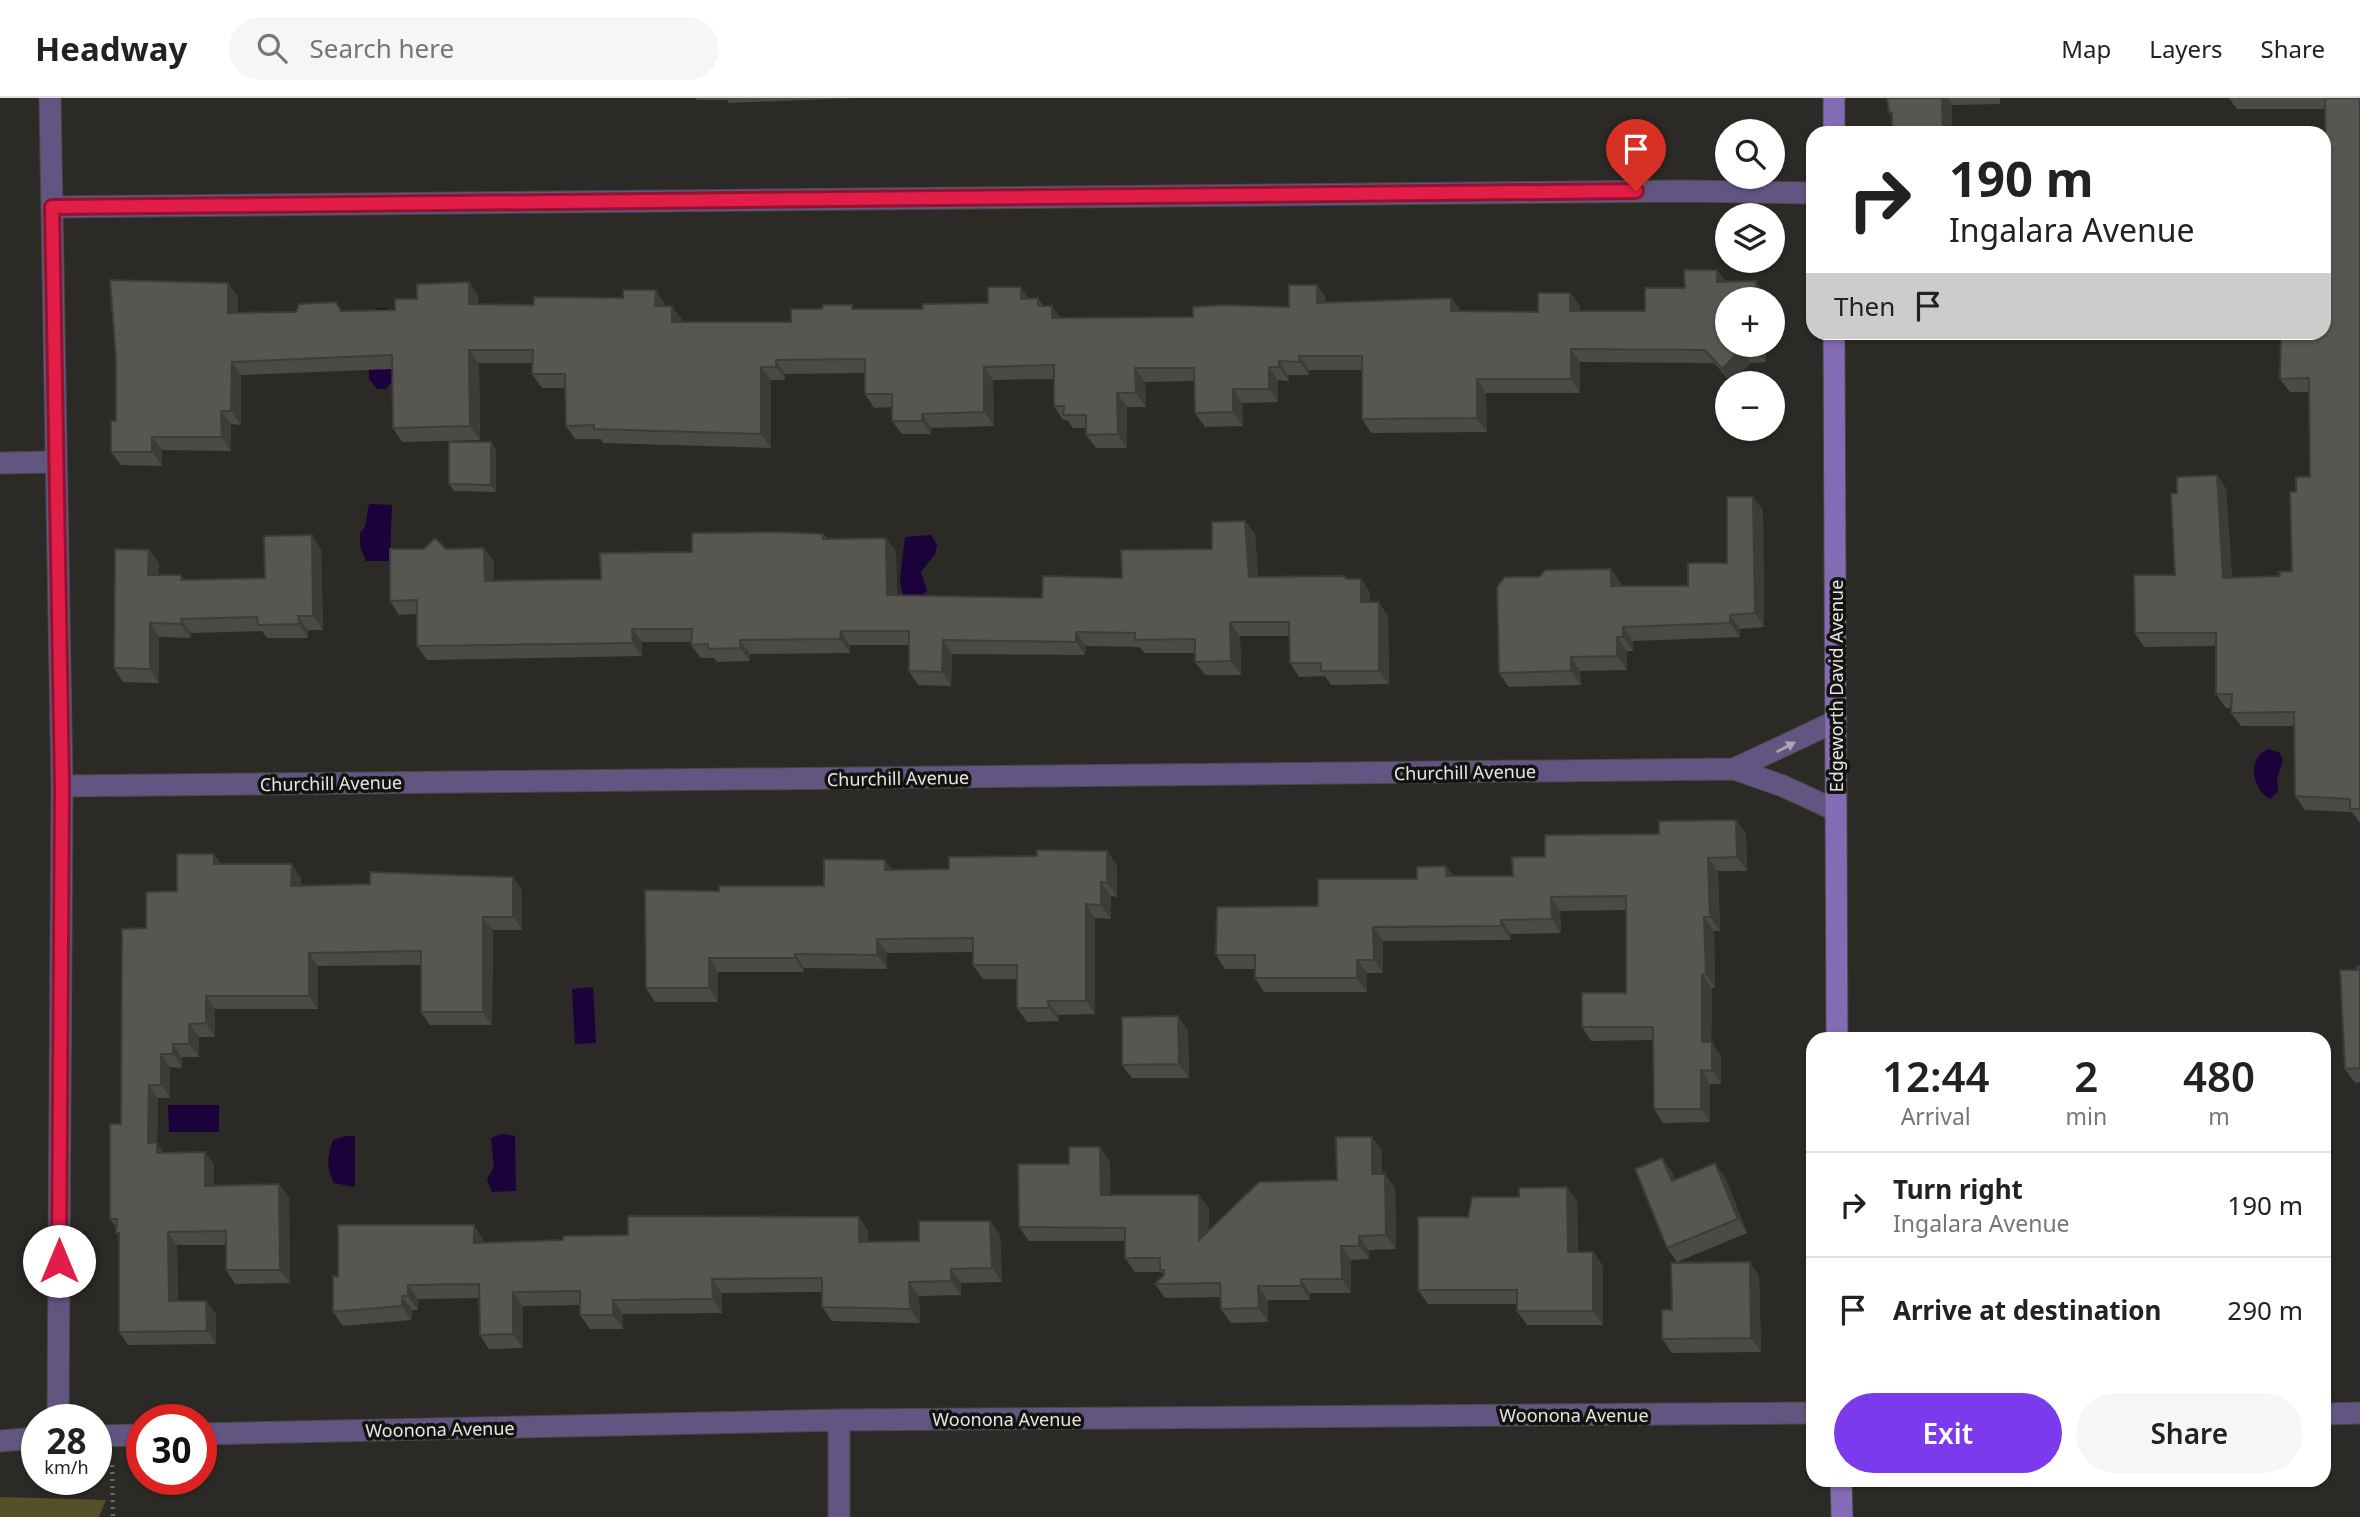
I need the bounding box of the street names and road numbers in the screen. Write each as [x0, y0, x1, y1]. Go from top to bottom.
street label: Edgeworth David Avenue [1824, 580, 1848, 792]
street label: Churchill Avenue [1394, 759, 1536, 785]
street label: Churchill Avenue [827, 765, 969, 791]
street label: Churchill Avenue [260, 770, 402, 796]
street label: Woonona Avenue [1499, 1403, 1649, 1427]
street label: Woonona Avenue [932, 1407, 1082, 1431]
street label: Woonona Avenue [365, 1416, 515, 1442]

